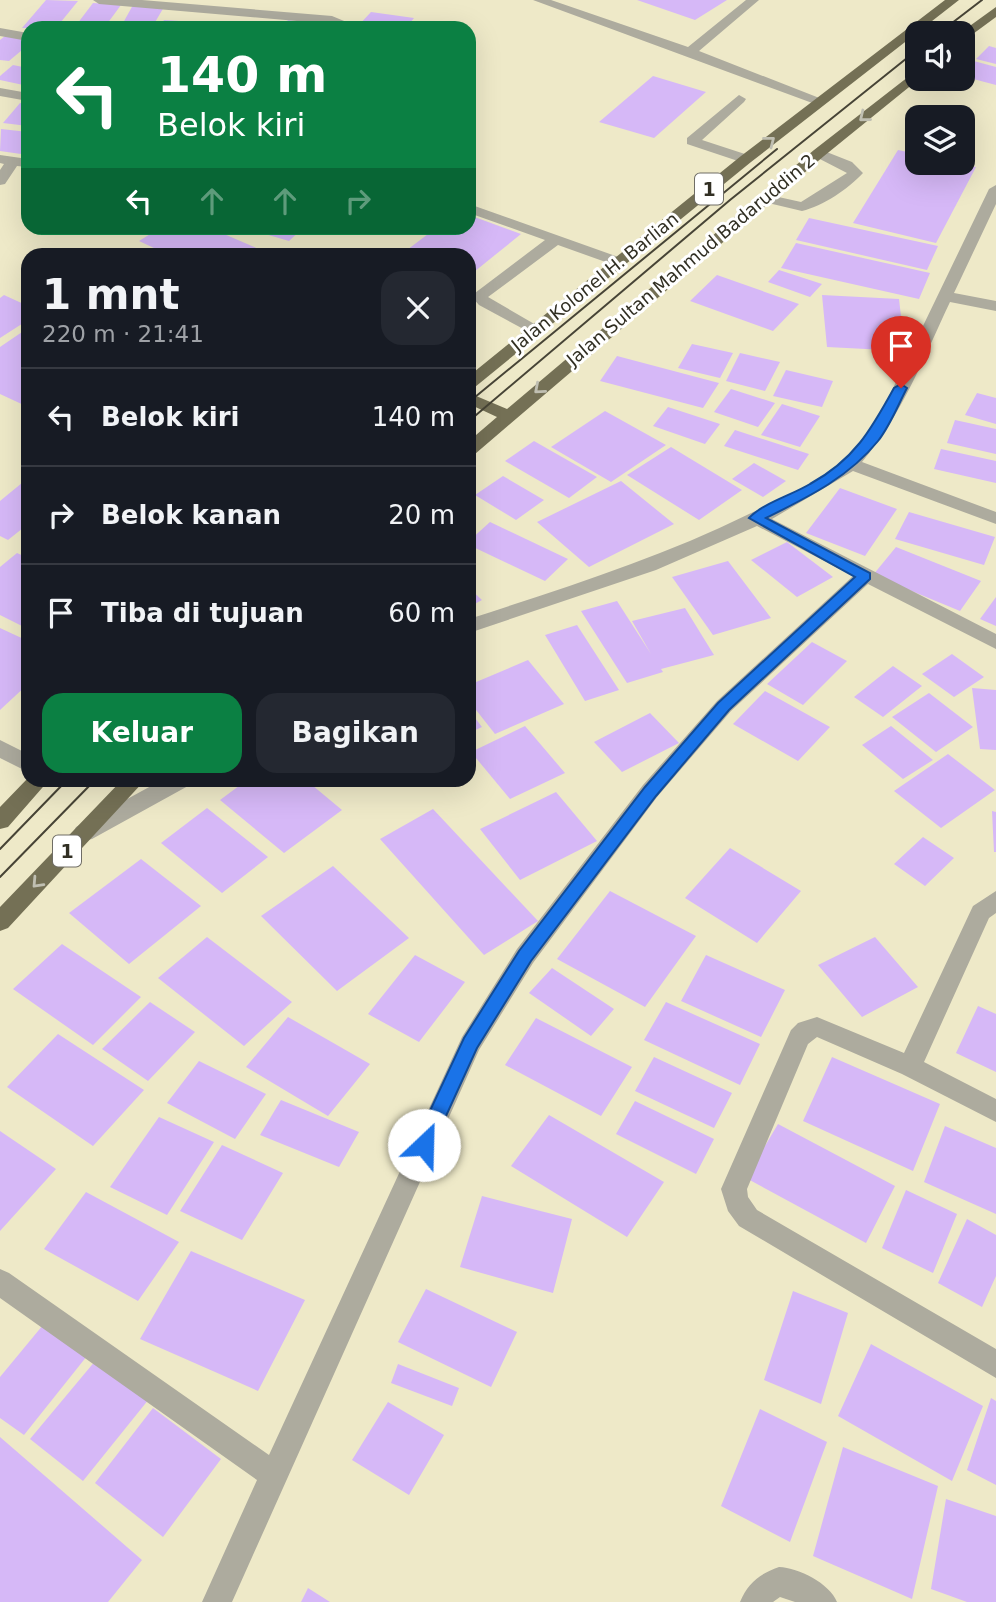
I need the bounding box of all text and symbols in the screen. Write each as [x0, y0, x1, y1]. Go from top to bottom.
map controls [905, 21, 975, 175]
button: sound [905, 21, 975, 91]
text: 140 m [157, 47, 327, 104]
icon: left [42, 49, 133, 140]
button: layers [905, 105, 975, 175]
text: Belok kiri [157, 106, 305, 144]
one-way arrow [859, 109, 872, 121]
one-way arrow [762, 136, 774, 149]
street label: Jalan Sultan Mahmud Badaruddin 2 [561, 149, 819, 370]
road number: 1 [695, 174, 723, 204]
icon: left [120, 182, 158, 220]
icon: ahead [193, 182, 231, 220]
icon: ahead [266, 182, 304, 220]
icon: right [339, 182, 377, 220]
street label: Jalan Kolonel H. Barlian [506, 208, 682, 356]
text: 1 mnt [42, 270, 180, 319]
button: close [381, 271, 455, 345]
pin [871, 316, 931, 388]
text: 220 m · 21:41 [42, 321, 204, 347]
icon: arrive [882, 327, 920, 365]
one-way arrow [534, 381, 547, 393]
icon: left [42, 398, 80, 436]
text: Belok kiri [101, 402, 240, 432]
text: 140 m [372, 402, 455, 432]
icon: right [42, 496, 80, 534]
text: Belok kanan [101, 500, 281, 530]
text: 20 m [388, 500, 455, 530]
icon: arrive [42, 594, 80, 632]
text: Tiba di tujuan [101, 598, 304, 628]
text: 60 m [388, 598, 455, 628]
button: Keluar [42, 693, 242, 773]
button: Bagikan [256, 693, 455, 773]
road number: 1 [53, 836, 81, 866]
one-way arrow [33, 875, 45, 888]
position arrow [387, 1108, 461, 1182]

